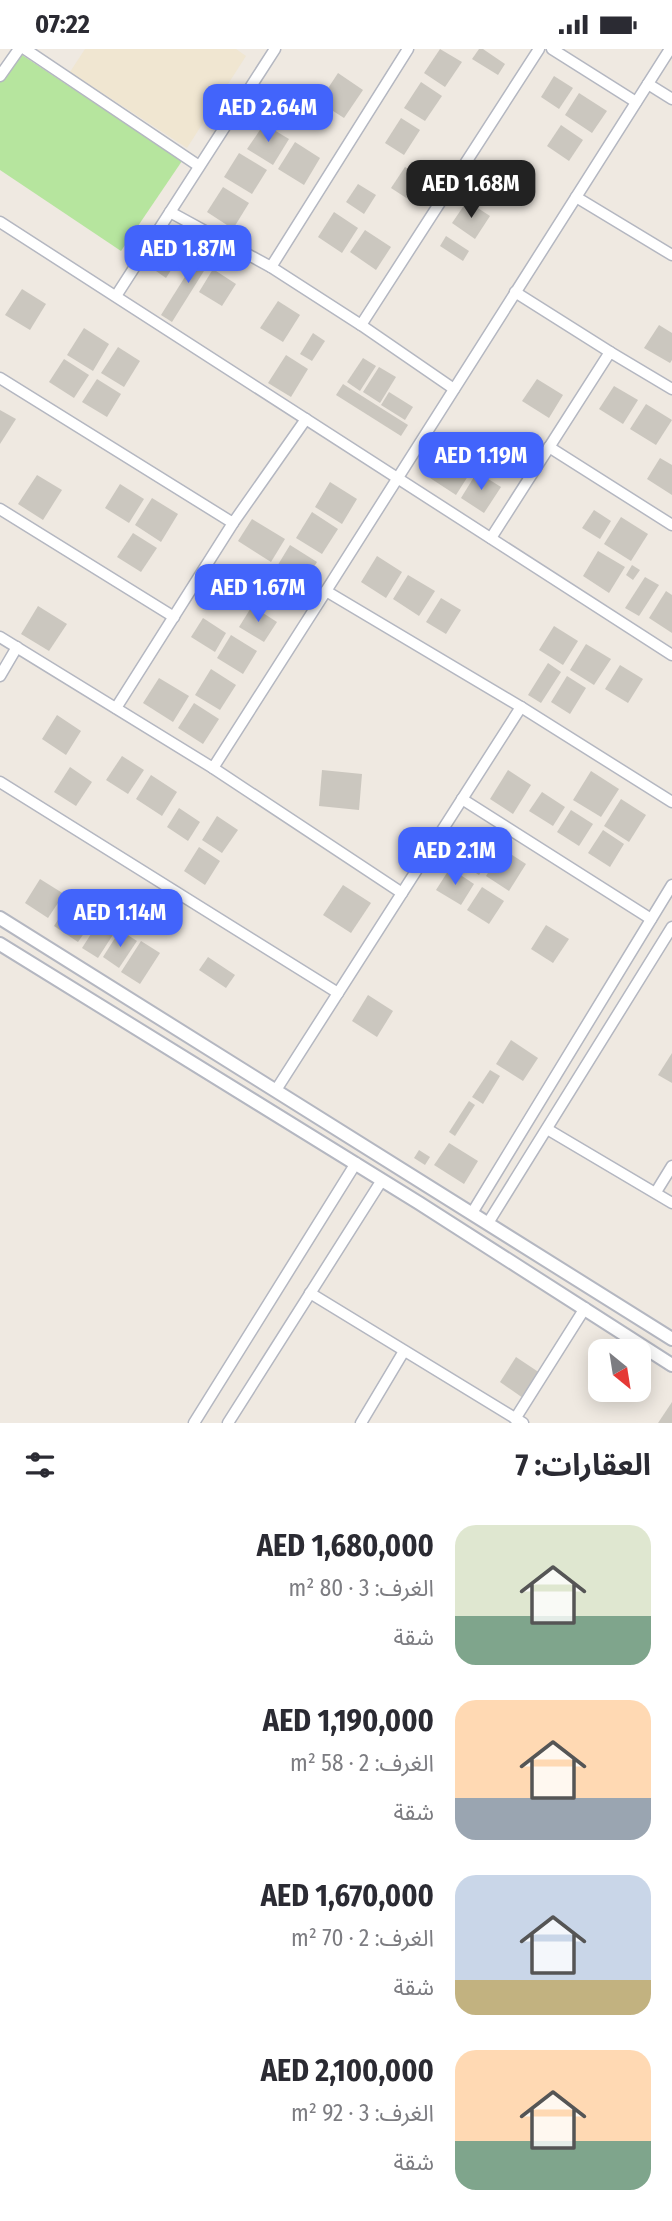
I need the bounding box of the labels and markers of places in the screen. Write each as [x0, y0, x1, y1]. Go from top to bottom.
pin: AED 2.64M [188, 85, 348, 144]
pin: AED 1.68M [391, 160, 551, 220]
pin: AED 1.87M [108, 225, 268, 285]
pin: AED 1.19M [401, 433, 561, 492]
pin: AED 1.67M [178, 565, 338, 624]
pin: AED 2.1M [383, 827, 527, 887]
pin: AED 1.14M [40, 890, 200, 949]

